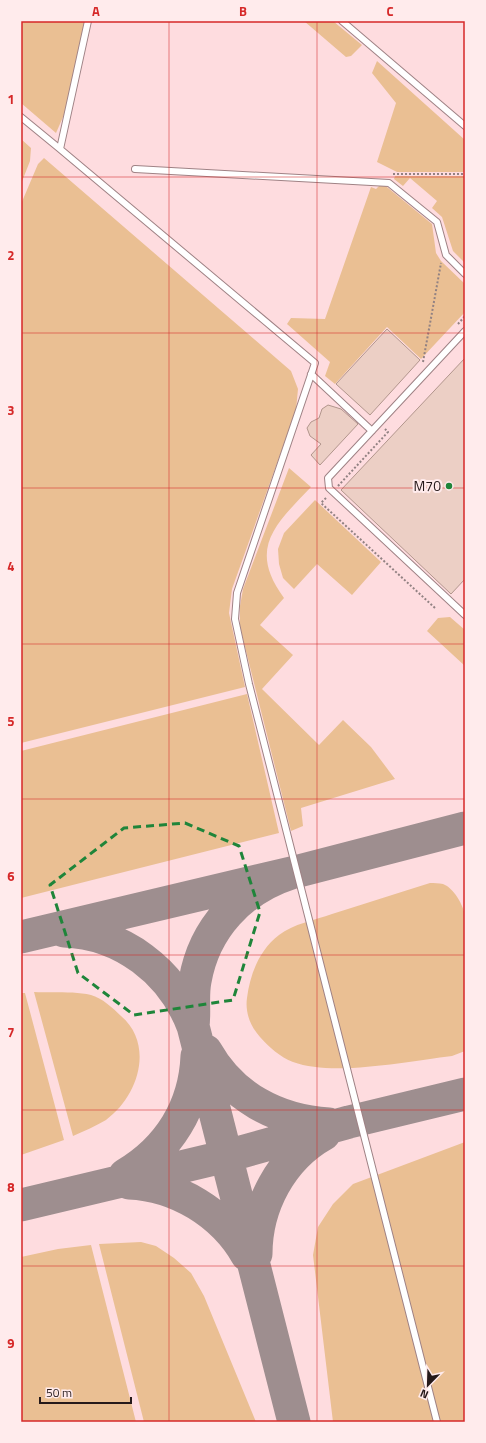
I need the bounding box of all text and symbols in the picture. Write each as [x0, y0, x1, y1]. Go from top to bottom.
text: A [92, 1, 100, 21]
text: B [239, 1, 247, 21]
text: C [386, 1, 394, 21]
text: 1 [7, 89, 15, 109]
text: 2 [7, 245, 15, 265]
text: 3 [7, 400, 15, 420]
place label: M70 [414, 475, 441, 496]
marker: M70 [444, 481, 454, 491]
text: 4 [7, 556, 15, 576]
text: 5 [7, 711, 15, 731]
text: 6 [7, 866, 15, 886]
text: 7 [7, 1022, 15, 1042]
text: 8 [7, 1177, 15, 1197]
text: 9 [7, 1333, 15, 1353]
north arrow [408, 1365, 448, 1405]
scale bar [40, 1379, 131, 1405]
text: 50 m [46, 1383, 72, 1402]
text: N [417, 1385, 431, 1403]

